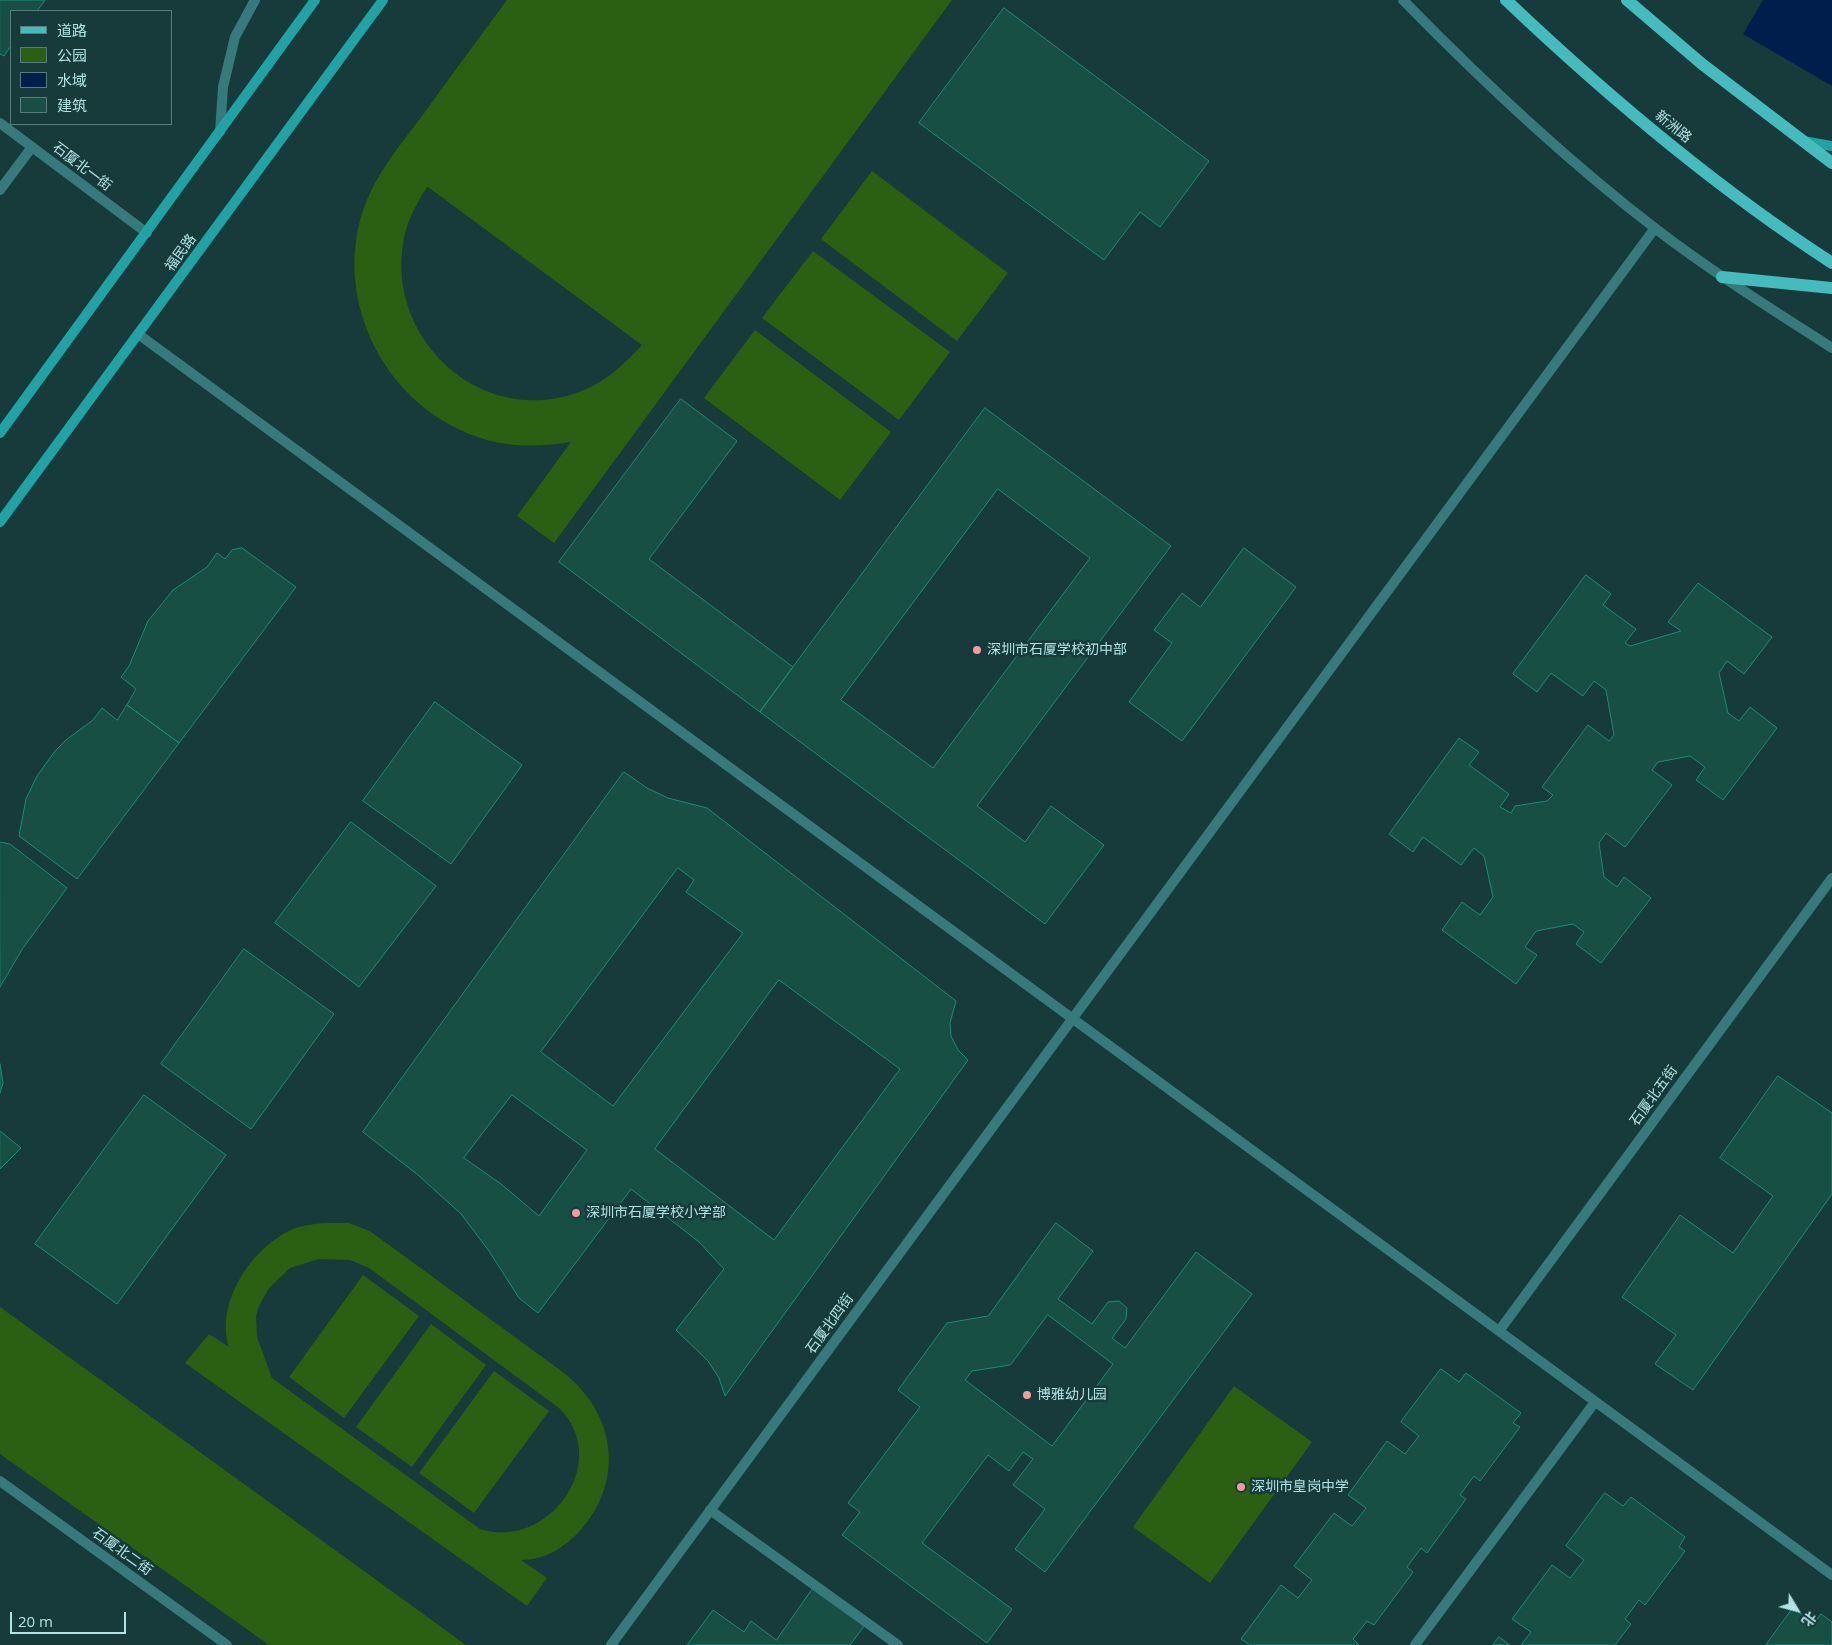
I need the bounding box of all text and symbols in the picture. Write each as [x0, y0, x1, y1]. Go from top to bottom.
legend [10, 10, 172, 125]
text: 道路 [57, 20, 87, 40]
text: 公园 [57, 45, 87, 65]
text: 水域 [57, 70, 87, 90]
text: 建筑 [57, 95, 87, 115]
street label: 新洲路 [1651, 107, 1695, 147]
street label: 石厦北一街 [49, 139, 115, 195]
street label: 福民路 [162, 231, 200, 275]
place label: 深圳市石厦学校初中部 [987, 642, 1127, 658]
marker: 深圳市石厦学校初中部 [971, 644, 983, 656]
street label: 石厦北五街 [1627, 1063, 1681, 1129]
place label: 深圳市石厦学校小学部 [586, 1205, 726, 1221]
marker: 深圳市石厦学校小学部 [570, 1207, 582, 1219]
street label: 石厦北四街 [803, 1291, 857, 1357]
place label: 博雅幼儿园 [1037, 1387, 1107, 1403]
marker: 博雅幼儿园 [1021, 1389, 1033, 1401]
place label: 深圳市皇岗中学 [1251, 1479, 1349, 1495]
marker: 深圳市皇岗中学 [1235, 1481, 1247, 1493]
street label: 石厦北二街 [89, 1525, 155, 1579]
north arrow [1772, 1585, 1822, 1635]
scale bar [12, 1602, 129, 1634]
text: 北 [1798, 1608, 1821, 1631]
text: 20 m [18, 1611, 53, 1631]

